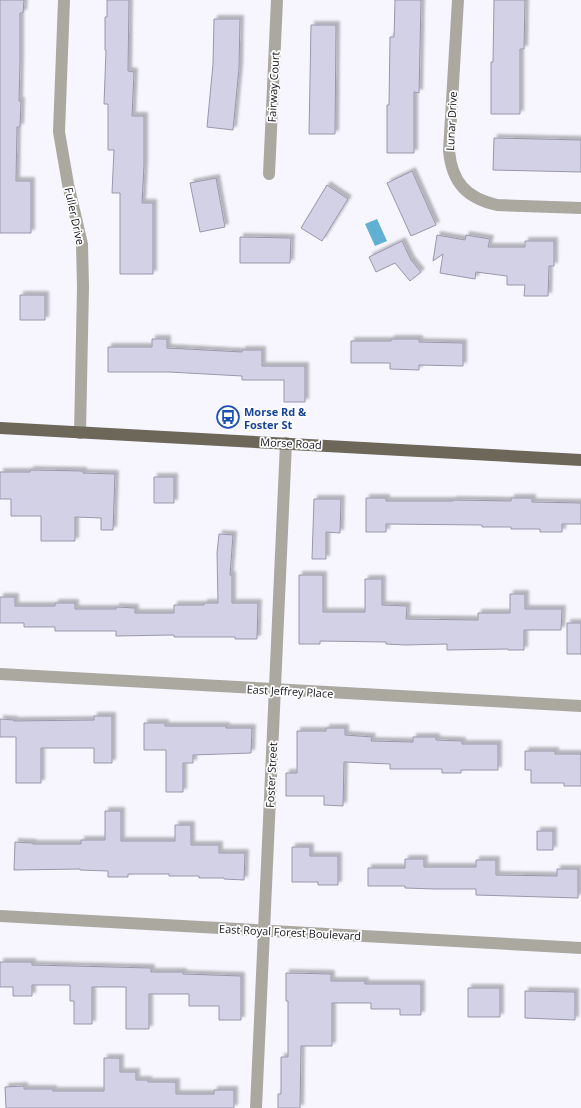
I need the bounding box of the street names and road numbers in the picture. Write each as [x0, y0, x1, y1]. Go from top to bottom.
street label: Fairway Court [264, 51, 282, 123]
street label: Lunar Drive [442, 91, 460, 151]
street label: Fuller Drive [62, 186, 88, 246]
street label: Morse Road [260, 434, 322, 452]
street label: East Jeffrey Place [246, 681, 334, 701]
street label: Foster Street [262, 742, 280, 808]
street label: East Royal Forest Boulevard [219, 921, 361, 943]

